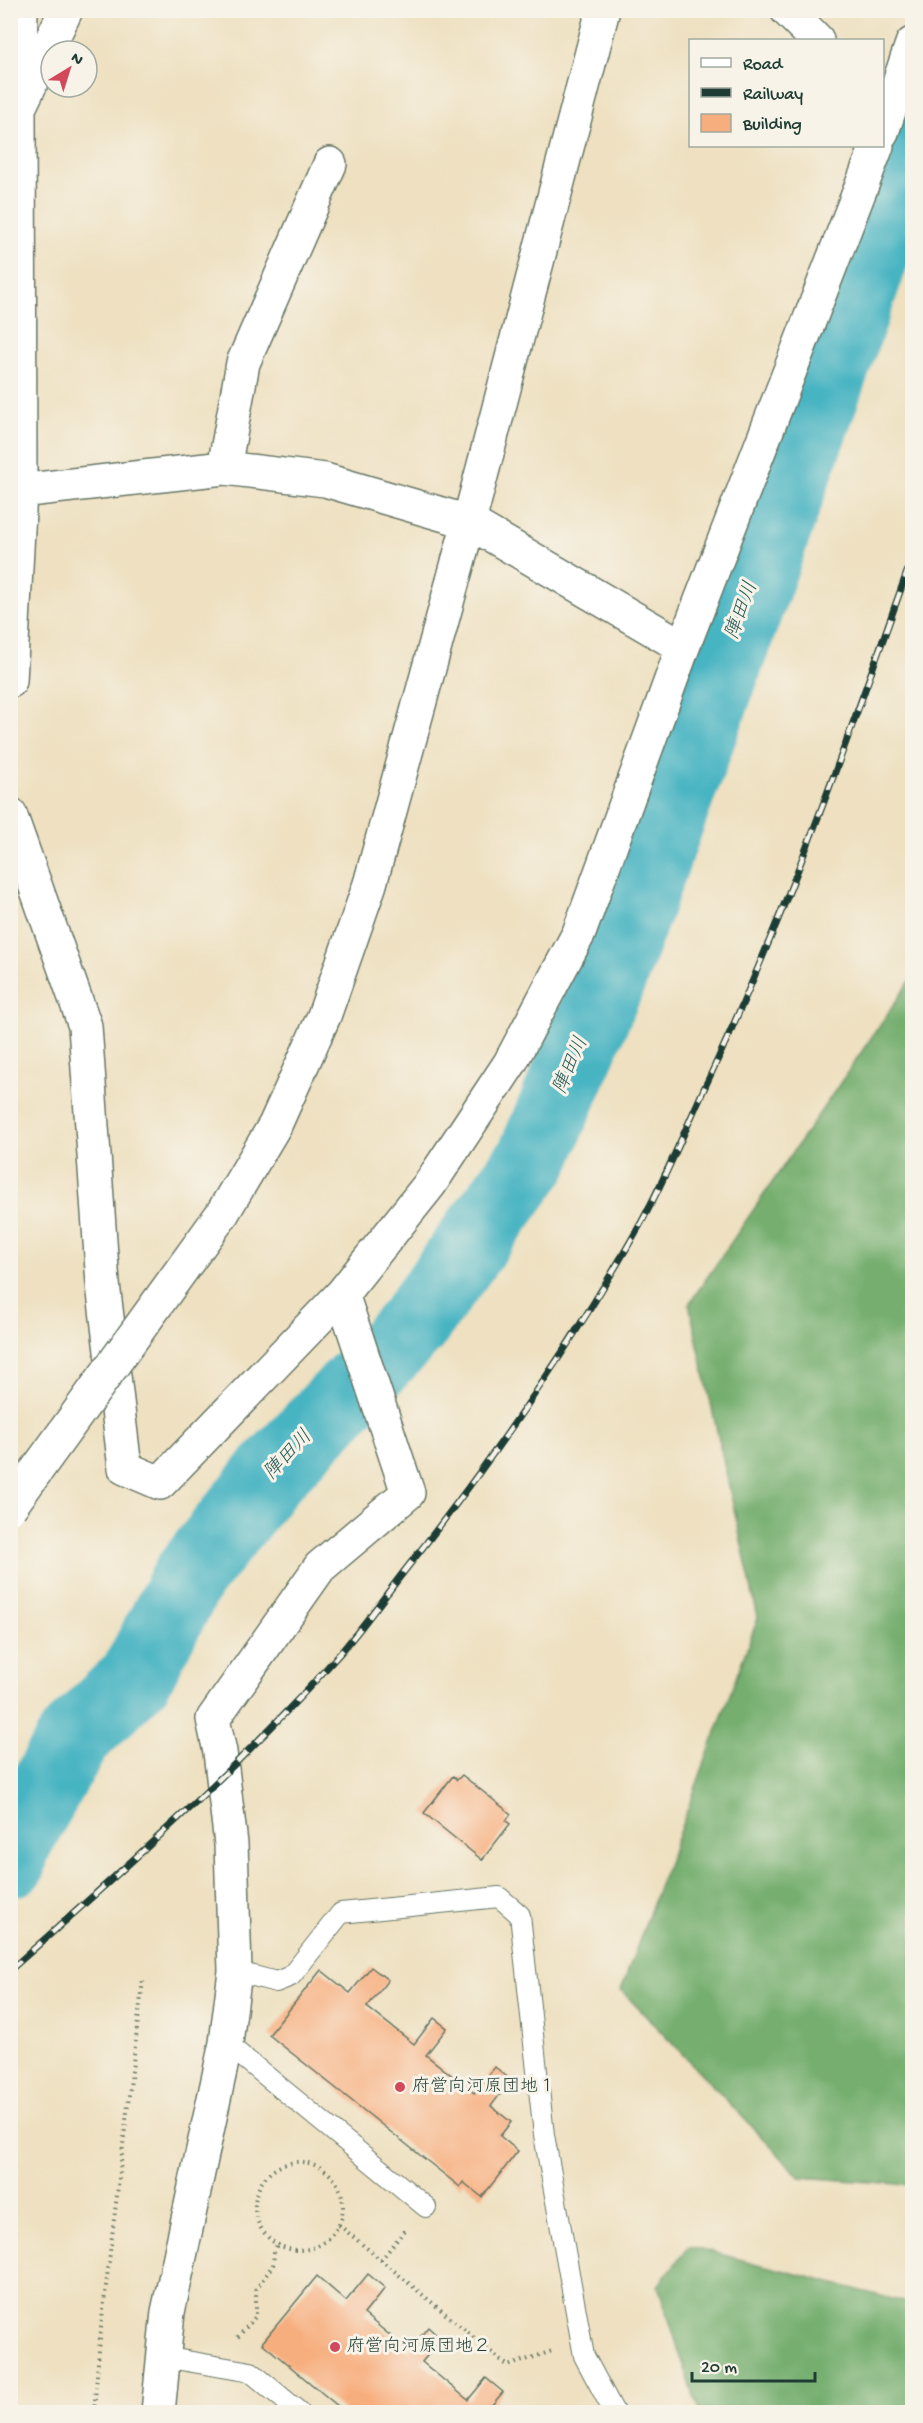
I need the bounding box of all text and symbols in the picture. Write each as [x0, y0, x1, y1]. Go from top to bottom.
north arrow [39, 39, 99, 99]
legend [689, 39, 884, 147]
text: N [66, 49, 86, 71]
text: Road [743, 55, 784, 76]
text: Railway [743, 85, 803, 106]
text: Building [742, 115, 802, 136]
water label: 陣田川 [720, 578, 764, 643]
water label: 陣田川 [548, 1033, 594, 1098]
water label: 陣田川 [259, 1425, 318, 1486]
place label: 府営向河原団地１ [412, 2076, 556, 2098]
marker: 府営向河原団地１ [393, 2080, 407, 2094]
place label: 府営向河原団地２ [347, 2336, 491, 2358]
marker: 府営向河原団地２ [328, 2340, 342, 2354]
scale bar [692, 2345, 815, 2383]
text: 20 m [701, 2358, 737, 2379]

